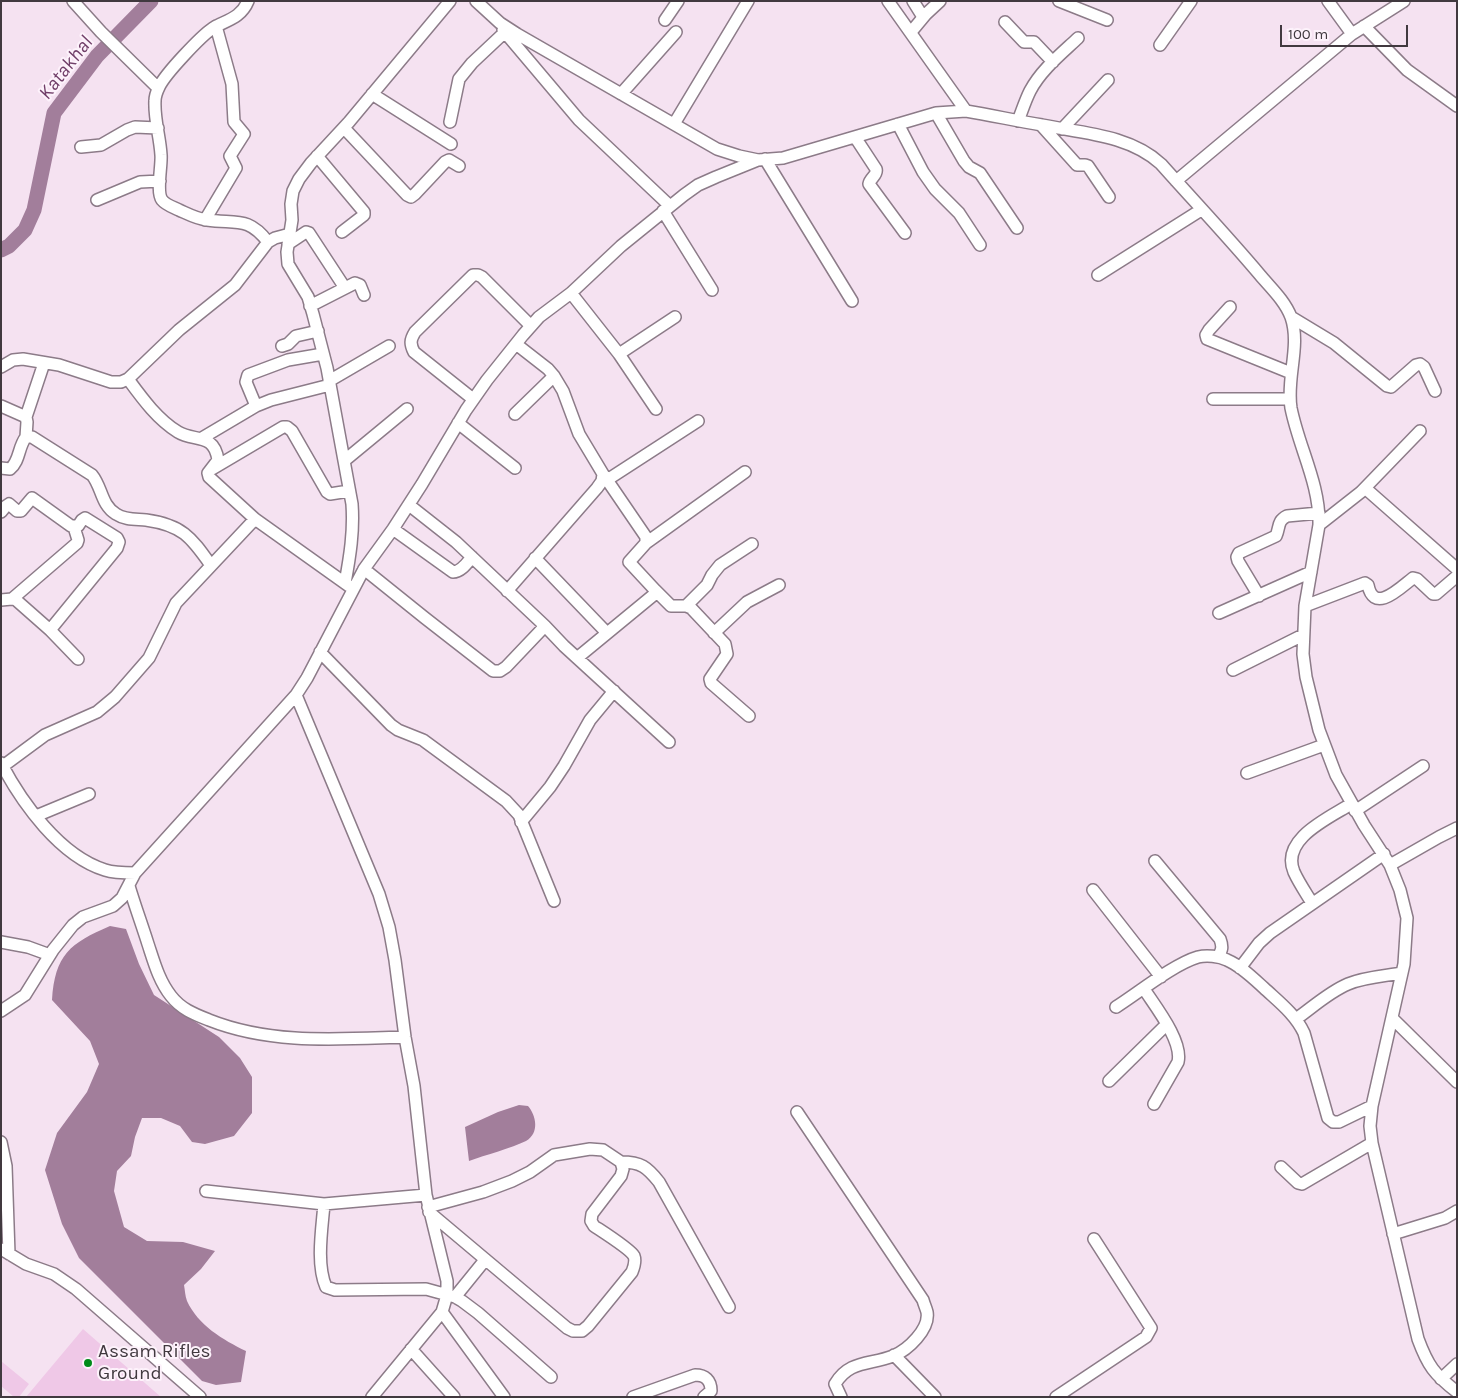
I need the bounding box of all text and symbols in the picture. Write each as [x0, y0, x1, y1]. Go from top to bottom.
scale bar [1283, 15, 1410, 47]
text: 100 m [1288, 25, 1328, 43]
water label: Katakhal [34, 31, 98, 105]
place label: Assam Rifles Ground [98, 1341, 210, 1385]
marker: Assam Rifles Ground [82, 1357, 94, 1369]

